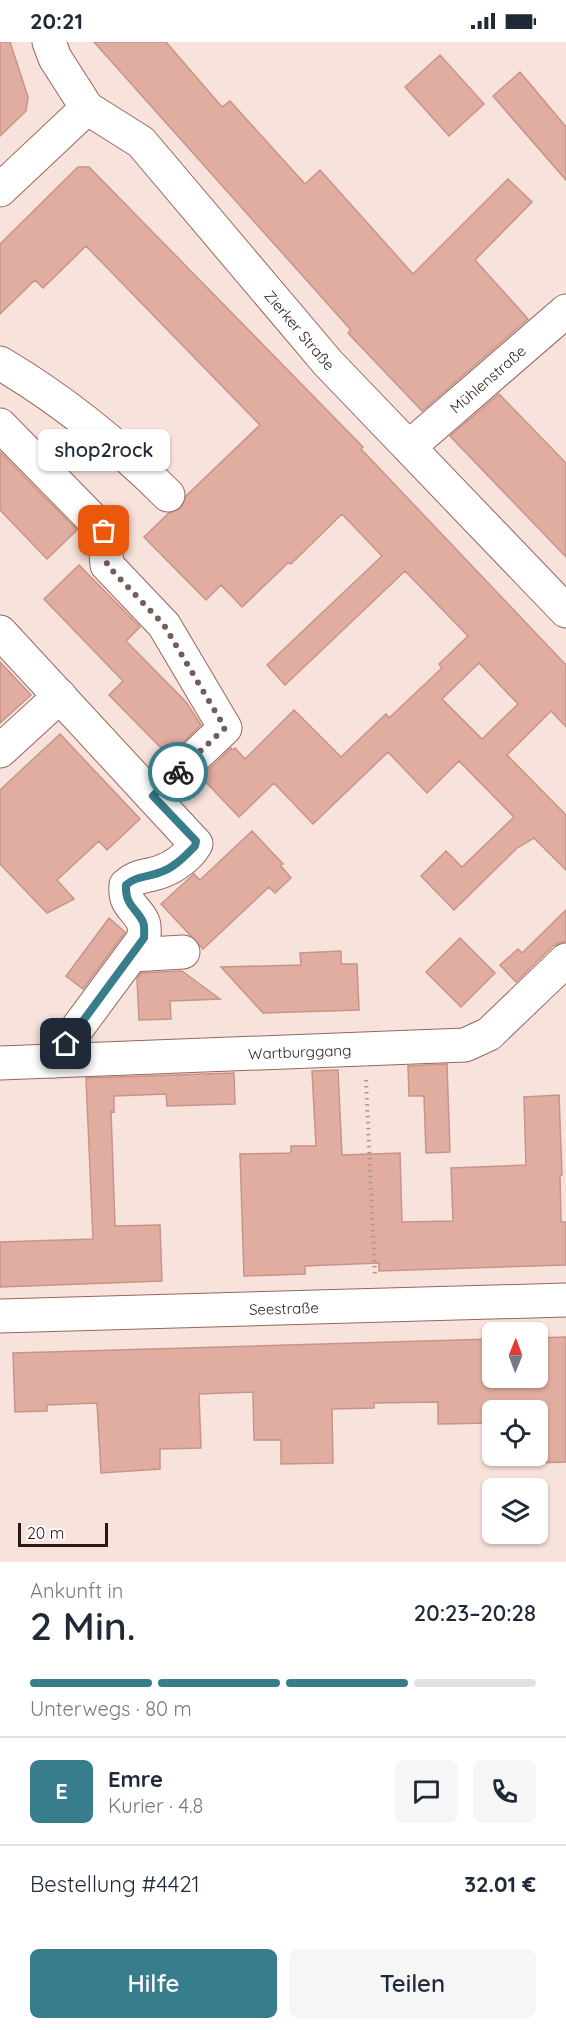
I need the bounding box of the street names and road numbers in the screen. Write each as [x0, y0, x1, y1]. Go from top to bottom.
street label: Zierker Straße [261, 286, 339, 374]
street label: Mühlenstraße [446, 341, 529, 417]
street label: Wartburggang [248, 1040, 352, 1063]
street label: Seestraße [249, 1297, 319, 1318]

